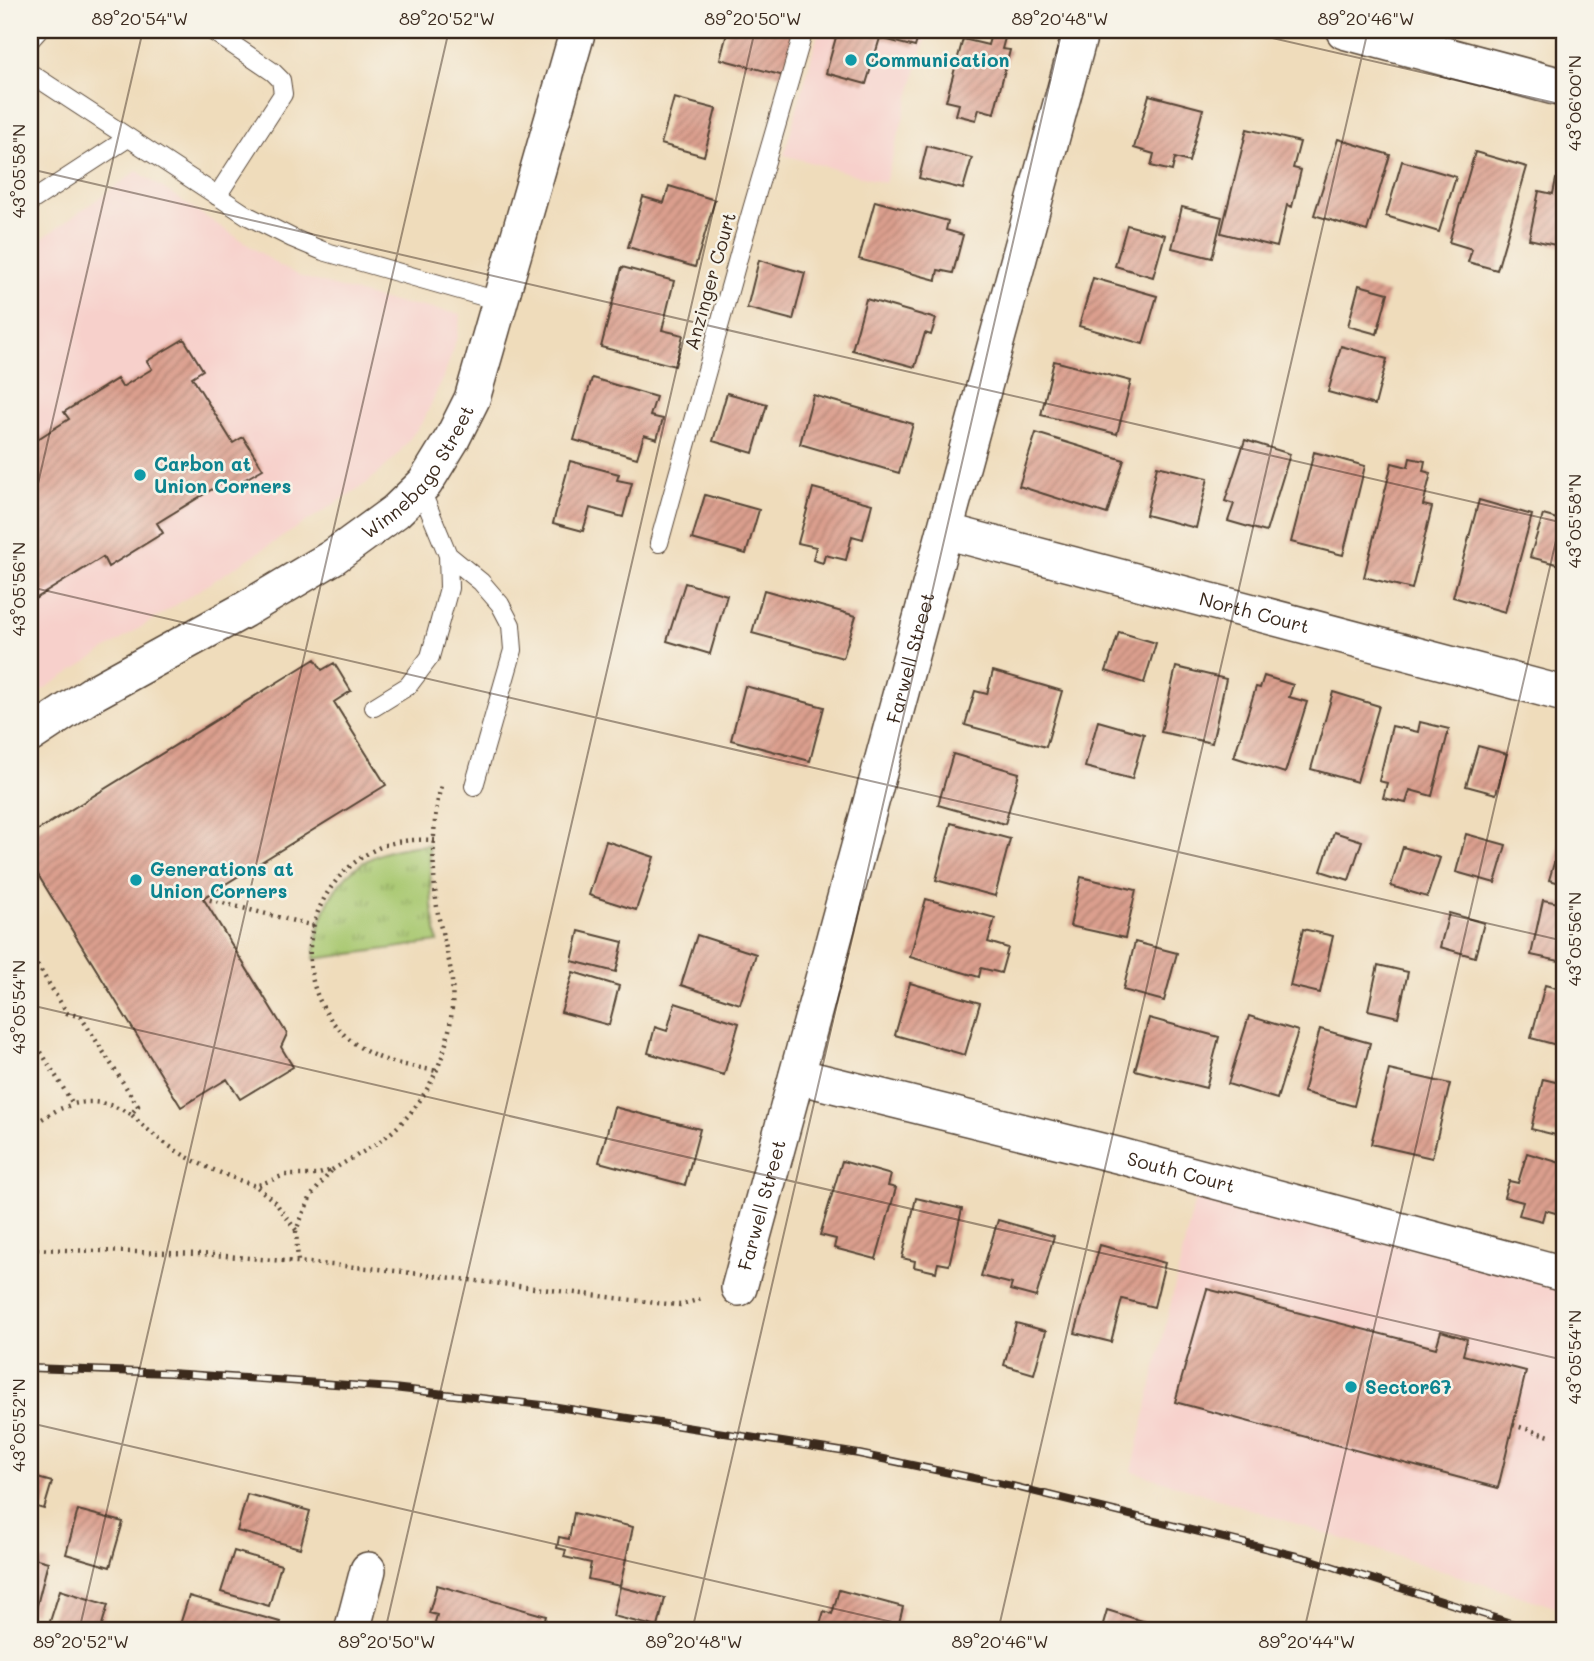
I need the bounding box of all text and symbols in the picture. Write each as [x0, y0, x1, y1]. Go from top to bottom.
text: 89°20'54"W [92, 6, 188, 30]
text: 89°20'52"W [399, 6, 495, 30]
text: 89°20'50"W [704, 6, 802, 30]
text: 89°20'48"W [1011, 6, 1109, 30]
text: 89°20'46"W [1317, 6, 1415, 30]
place label: Communication [865, 47, 1009, 72]
marker: Communication [843, 52, 859, 68]
text: 43°06'00"N [1562, 55, 1586, 151]
text: 43°05'58"N [6, 124, 30, 218]
street label: Anzinger Court [678, 209, 741, 353]
street label: Winnebago Street [356, 400, 479, 544]
place label: Carbon at Union Corners [154, 451, 291, 498]
marker: Carbon at Union Corners [132, 467, 148, 483]
text: 43°05'58"N [1562, 474, 1586, 568]
text: 43°05'56"N [6, 542, 30, 636]
street label: North Court [1197, 585, 1313, 639]
street label: Farwell Street [880, 589, 940, 726]
place label: Generations at Union Corners [150, 856, 294, 903]
marker: Generations at Union Corners [128, 872, 144, 888]
text: 43°05'56"N [1562, 892, 1586, 986]
text: 43°05'54"N [6, 960, 30, 1054]
street label: Farwell Street [731, 1137, 791, 1273]
street label: South Court [1125, 1145, 1238, 1198]
text: 43°05'54"N [1562, 1310, 1586, 1404]
place label: Sector67 [1365, 1374, 1452, 1399]
text: 43°05'52"N [6, 1378, 30, 1472]
marker: Sector67 [1343, 1379, 1359, 1395]
text: 89°20'52"W [33, 1629, 129, 1653]
text: 89°20'50"W [338, 1629, 436, 1653]
text: 89°20'48"W [645, 1629, 743, 1653]
text: 89°20'46"W [951, 1629, 1049, 1653]
text: 89°20'44"W [1259, 1629, 1355, 1653]

